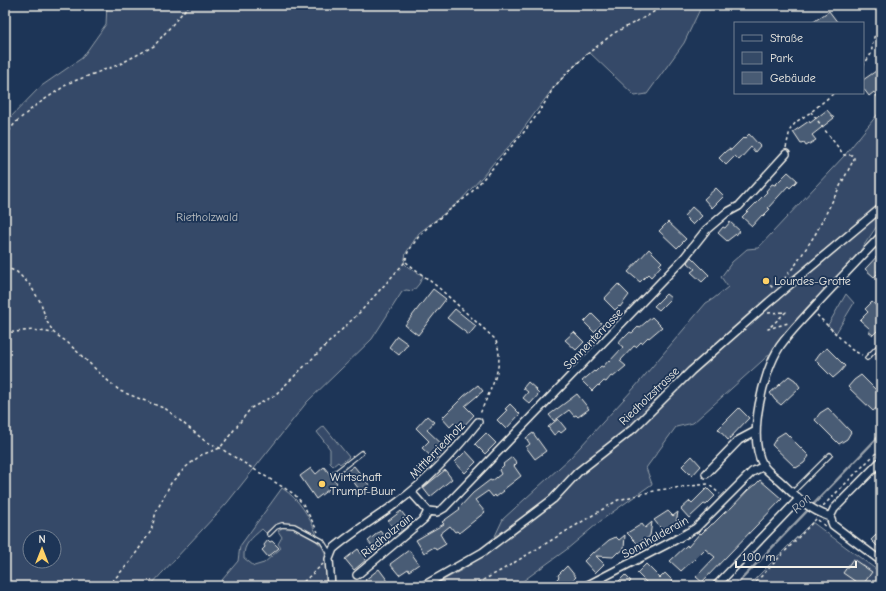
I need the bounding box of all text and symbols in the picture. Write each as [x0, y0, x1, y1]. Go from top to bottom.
legend [734, 22, 864, 94]
text: Straße [770, 31, 803, 45]
text: Park [770, 51, 793, 65]
text: Gebäude [770, 71, 816, 85]
park label: Rietholzwald [176, 210, 238, 224]
place label: Lourdes-Grotte [774, 274, 851, 288]
marker: Lourdes-Grotte [761, 276, 771, 286]
street label: Sonnenterrasse [560, 306, 626, 372]
street label: Riedholzstrasse [616, 364, 682, 428]
street label: Mittlerriedholz [406, 418, 468, 481]
place label: Wirtschaft Trumpf-Buur [330, 470, 395, 498]
marker: Wirtschaft Trumpf-Buur [317, 479, 327, 489]
water label: Ron [788, 490, 814, 516]
street label: Riedholzrain [358, 510, 416, 560]
street label: Sonnhalderain [619, 513, 691, 561]
north arrow [22, 529, 62, 569]
text: N [38, 533, 46, 546]
scale bar [736, 543, 856, 569]
text: 100 m [742, 550, 775, 564]

